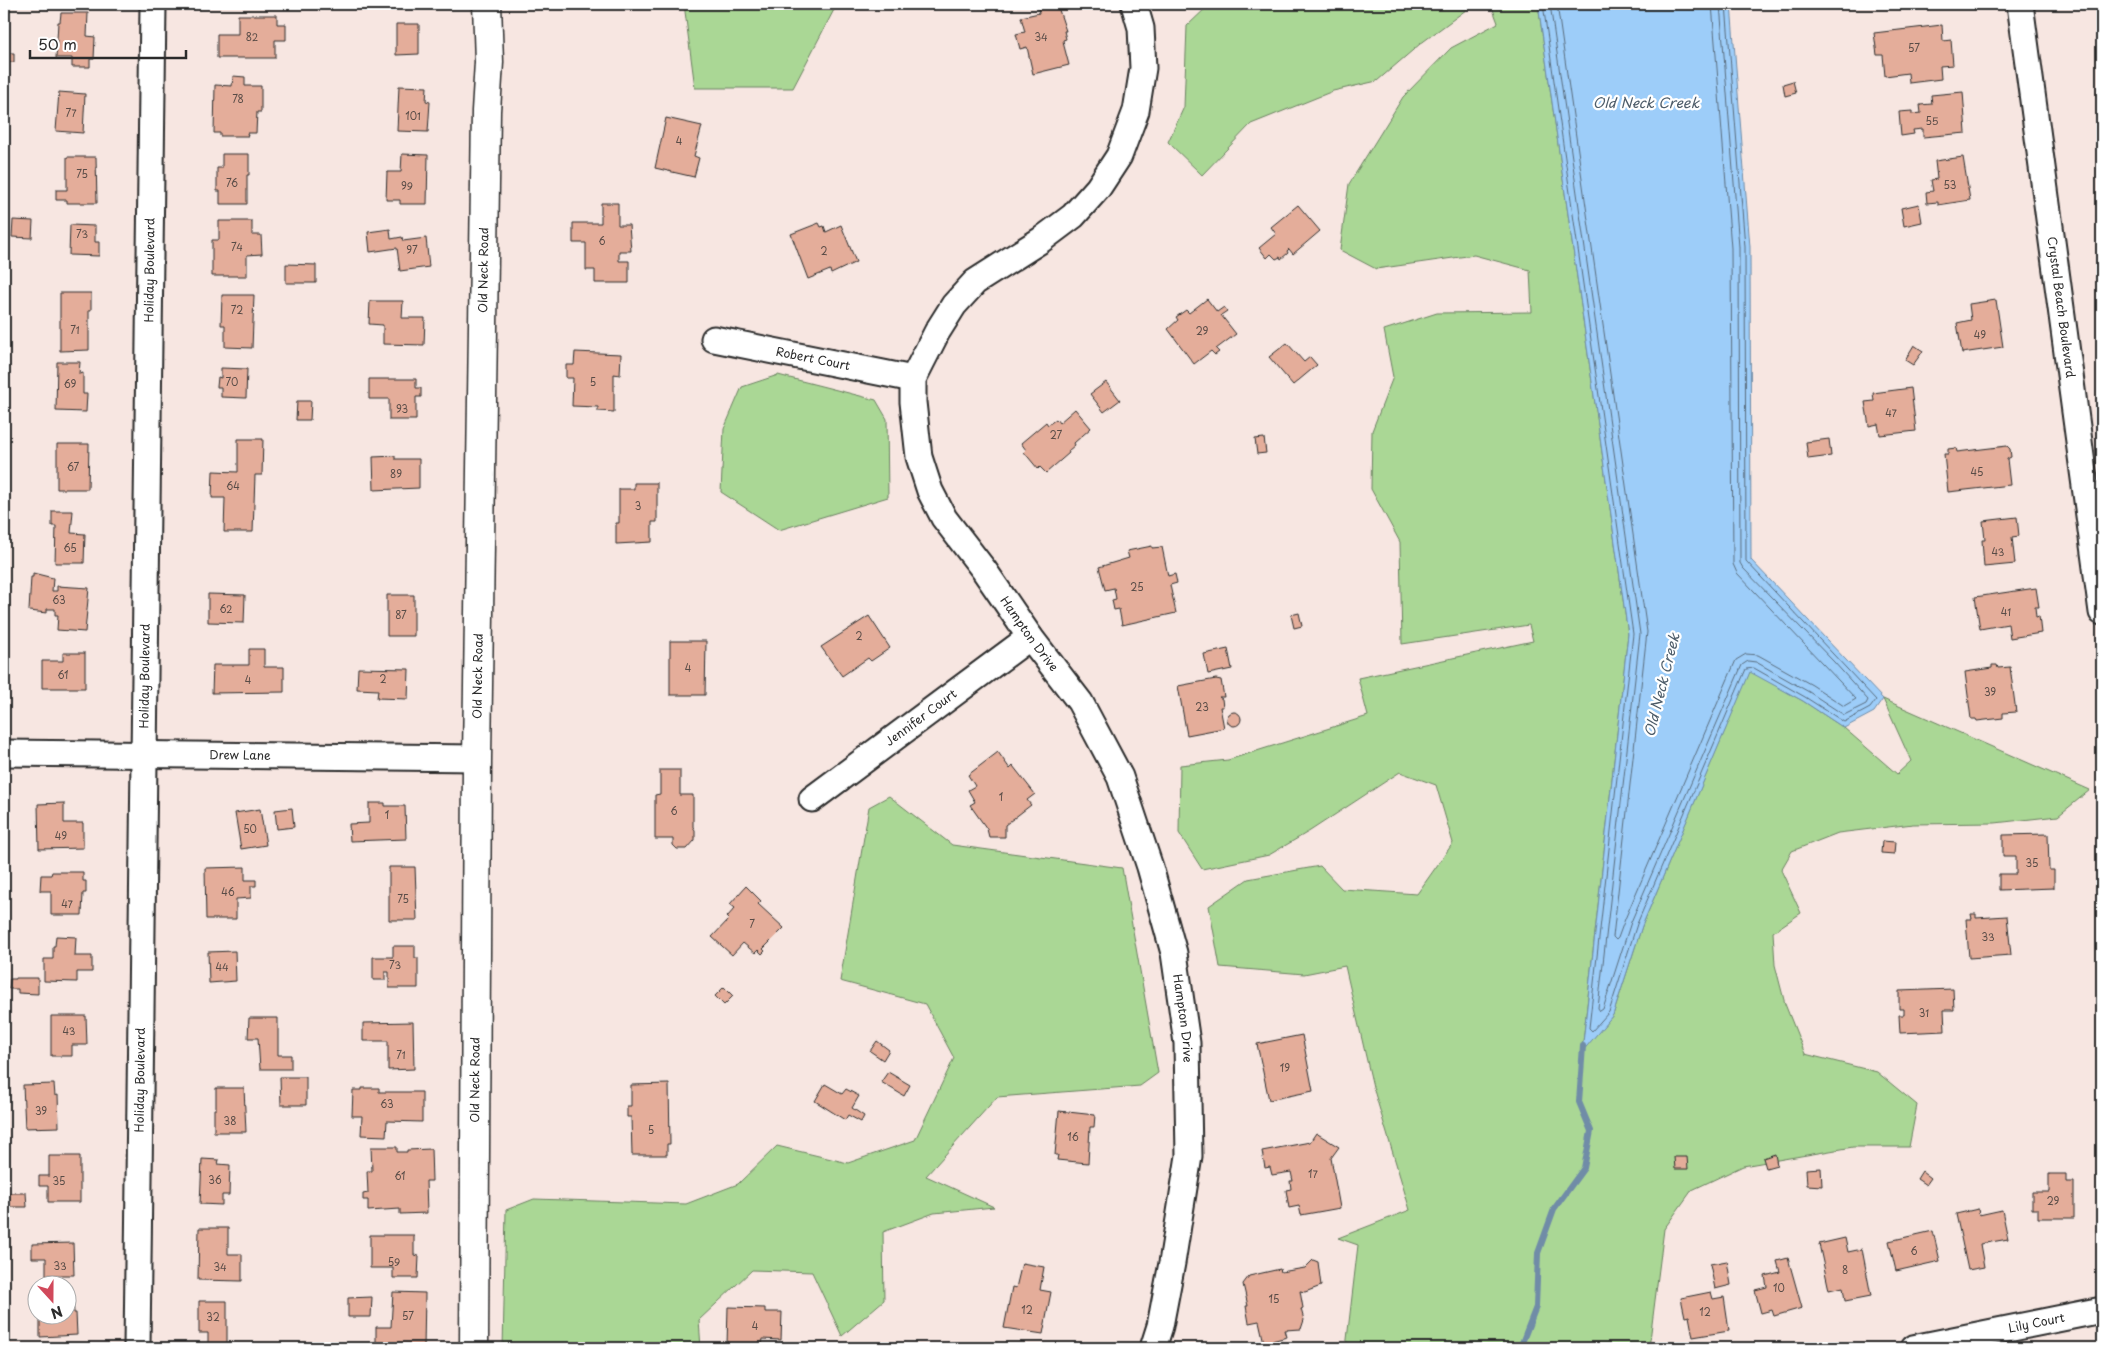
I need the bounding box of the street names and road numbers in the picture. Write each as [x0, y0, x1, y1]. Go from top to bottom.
street label: Holiday Boulevard [139, 217, 158, 323]
street label: Old Neck Road [473, 227, 492, 313]
street label: Crystal Beach Boulevard [2043, 235, 2080, 379]
street label: Robert Court [774, 342, 852, 374]
street label: Hampton Drive [997, 592, 1063, 675]
street label: Holiday Boulevard [134, 623, 154, 728]
street label: Old Neck Road [468, 633, 487, 719]
street label: Jennifer Court [881, 684, 960, 750]
street label: Drew Lane [209, 745, 271, 764]
street label: Hampton Drive [1169, 973, 1197, 1063]
street label: Holiday Boulevard [130, 1027, 149, 1132]
street label: Old Neck Road [465, 1037, 484, 1123]
street label: Lily Court [2007, 1308, 2066, 1337]

